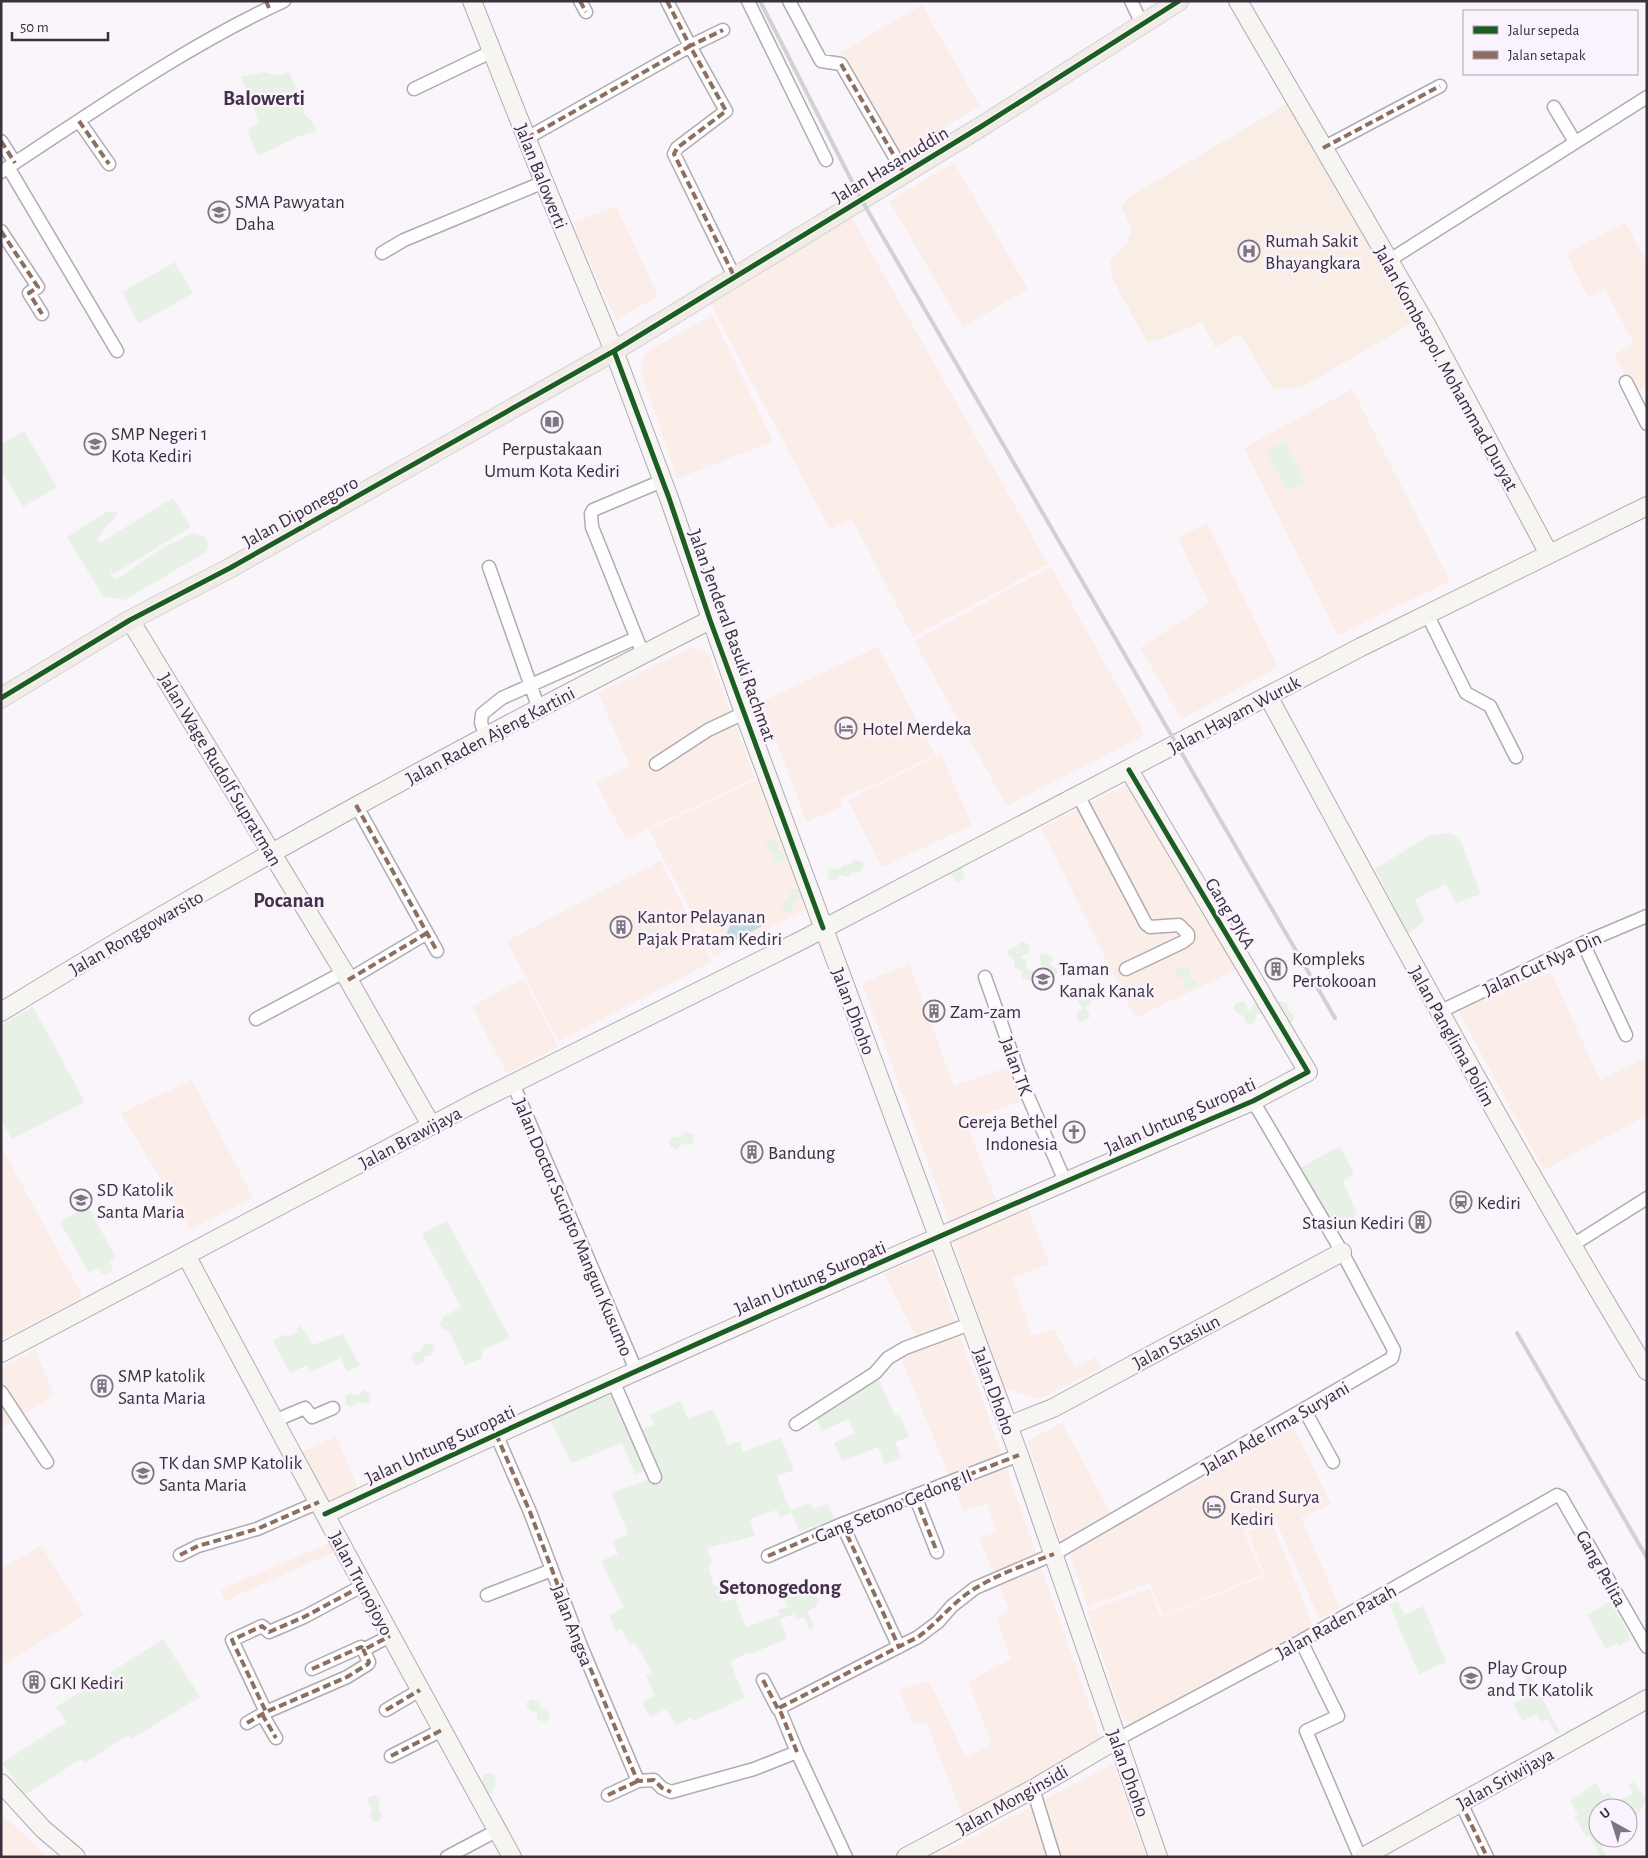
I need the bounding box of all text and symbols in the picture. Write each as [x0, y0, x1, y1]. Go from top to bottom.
scale bar [12, 10, 109, 42]
legend [1463, 10, 1638, 75]
text: 50 m [20, 20, 49, 35]
text: Jalur sepeda [1508, 23, 1580, 38]
text: Jalan setapak [1508, 48, 1586, 63]
district label: Balowerti [223, 88, 305, 109]
street label: Jalan Balowerti [511, 121, 570, 232]
street label: Jalan Hasanuddin [830, 123, 952, 207]
place label: SMA Pawyatan Daha [235, 193, 345, 234]
school or university icon: SMA Pawyatan Daha [207, 200, 231, 224]
place label: Rumah Sakit Bhayangkara [1265, 232, 1361, 273]
hospital icon: Rumah Sakit Bhayangkara [1237, 239, 1261, 263]
street label: Jalan Kombespol. Mohammad Duryat [1370, 243, 1521, 494]
library icon: Perpustakaan Umum Kota Kediri [540, 410, 564, 434]
place label: SMP Negeri 1 Kota Kediri [111, 425, 208, 466]
school or university icon: SMP Negeri 1 Kota Kediri [83, 432, 107, 456]
place label: Perpustakaan Umum Kota Kediri [484, 440, 620, 481]
street label: Jalan Diponegoro [240, 473, 361, 552]
street label: Jalan Jenderal Basuki Rachmat [684, 527, 779, 744]
street label: Jalan Wage Rudolf Supratman [155, 670, 285, 870]
street label: Jalan Hayam Wuruk [1166, 672, 1304, 758]
street label: Jalan Raden Ajeng Kartini [403, 684, 578, 789]
hotel icon: Hotel Merdeka [834, 716, 858, 740]
place label: Hotel Merdeka [862, 720, 972, 739]
street label: Gang PJKA [1201, 875, 1258, 953]
street label: Jalan Ronggowarsito [67, 887, 207, 979]
district label: Pocanan [253, 890, 325, 911]
place label: Kantor Pelayanan Pajak Pratam Kediri [637, 908, 782, 949]
building icon: Kantor Pelayanan Pajak Pratam Kediri [609, 915, 633, 939]
street label: Jalan Cut Nya Din [1481, 929, 1605, 1000]
place label: Kompleks Pertokooan [1292, 950, 1377, 991]
building icon: Kompleks Pertokooan [1264, 957, 1288, 981]
place label: Taman Kanak Kanak [1059, 960, 1155, 1001]
street label: Jalan Panglima Polim [1405, 964, 1498, 1110]
street label: Jalan Dhoho [827, 966, 878, 1058]
school or university icon: Taman Kanak Kanak [1031, 967, 1055, 991]
building icon: Zam-zam [922, 999, 946, 1023]
place label: Zam-zam [950, 1003, 1021, 1022]
street label: Jalan TK [996, 1035, 1035, 1099]
street label: Jalan Untung Suropati [1102, 1075, 1259, 1158]
street label: Jalan Doctor Sucipto Mangun Kusumo [510, 1096, 636, 1359]
street label: Jalan Brawijaya [357, 1103, 465, 1173]
place label: Gereja Bethel Indonesia [958, 1113, 1058, 1154]
church icon: Gereja Bethel Indonesia [1062, 1120, 1086, 1144]
building icon: Bandung [740, 1140, 764, 1164]
place label: Bandung [768, 1144, 836, 1163]
place label: SD Katolik Santa Maria [97, 1181, 185, 1222]
school or university icon: SD Katolik Santa Maria [69, 1188, 93, 1212]
station icon: Kediri [1449, 1190, 1473, 1214]
place label: Kediri [1477, 1194, 1521, 1213]
building icon: Stasiun Kediri [1408, 1210, 1432, 1234]
place label: Stasiun Kediri [1302, 1214, 1404, 1233]
street label: Jalan Untung Suropati [732, 1238, 889, 1319]
street label: Jalan Stasiun [1130, 1312, 1223, 1373]
street label: Jalan Dhoho [969, 1345, 1018, 1438]
place label: SMP katolik Santa Maria [118, 1367, 206, 1408]
building icon: SMP katolik Santa Maria [90, 1374, 114, 1398]
street label: Jalan Ade Irma Suryani [1199, 1378, 1353, 1478]
street label: Jalan Untung Suropati [363, 1402, 518, 1488]
place label: TK dan SMP Katolik Santa Maria [159, 1454, 303, 1495]
school or university icon: TK dan SMP Katolik Santa Maria [131, 1461, 155, 1485]
street label: Gang Setono Gedong II [812, 1466, 975, 1547]
place label: Grand Surya Kediri [1230, 1488, 1320, 1529]
hotel icon: Grand Surya Kediri [1202, 1495, 1226, 1519]
street label: Gang Pelita [1572, 1527, 1629, 1610]
street label: Jalan Trunojoyo [325, 1529, 396, 1639]
district label: Setonogedong [719, 1577, 841, 1598]
street label: Jalan Angsa [547, 1582, 596, 1669]
street label: Jalan Raden Patah [1274, 1582, 1400, 1663]
place label: Play Group and TK Katolik [1487, 1659, 1594, 1700]
school or university icon: Play Group and TK Katolik [1459, 1666, 1483, 1690]
building icon: GKI Kediri [22, 1670, 46, 1694]
place label: GKI Kediri [50, 1674, 124, 1693]
street label: Jalan Dhoho [1103, 1727, 1152, 1820]
street label: Jalan Sriwijaya [1454, 1745, 1558, 1814]
street label: Jalan Monginsidi [954, 1762, 1071, 1839]
north arrow [1588, 1798, 1638, 1848]
text: U [1598, 1805, 1613, 1822]

